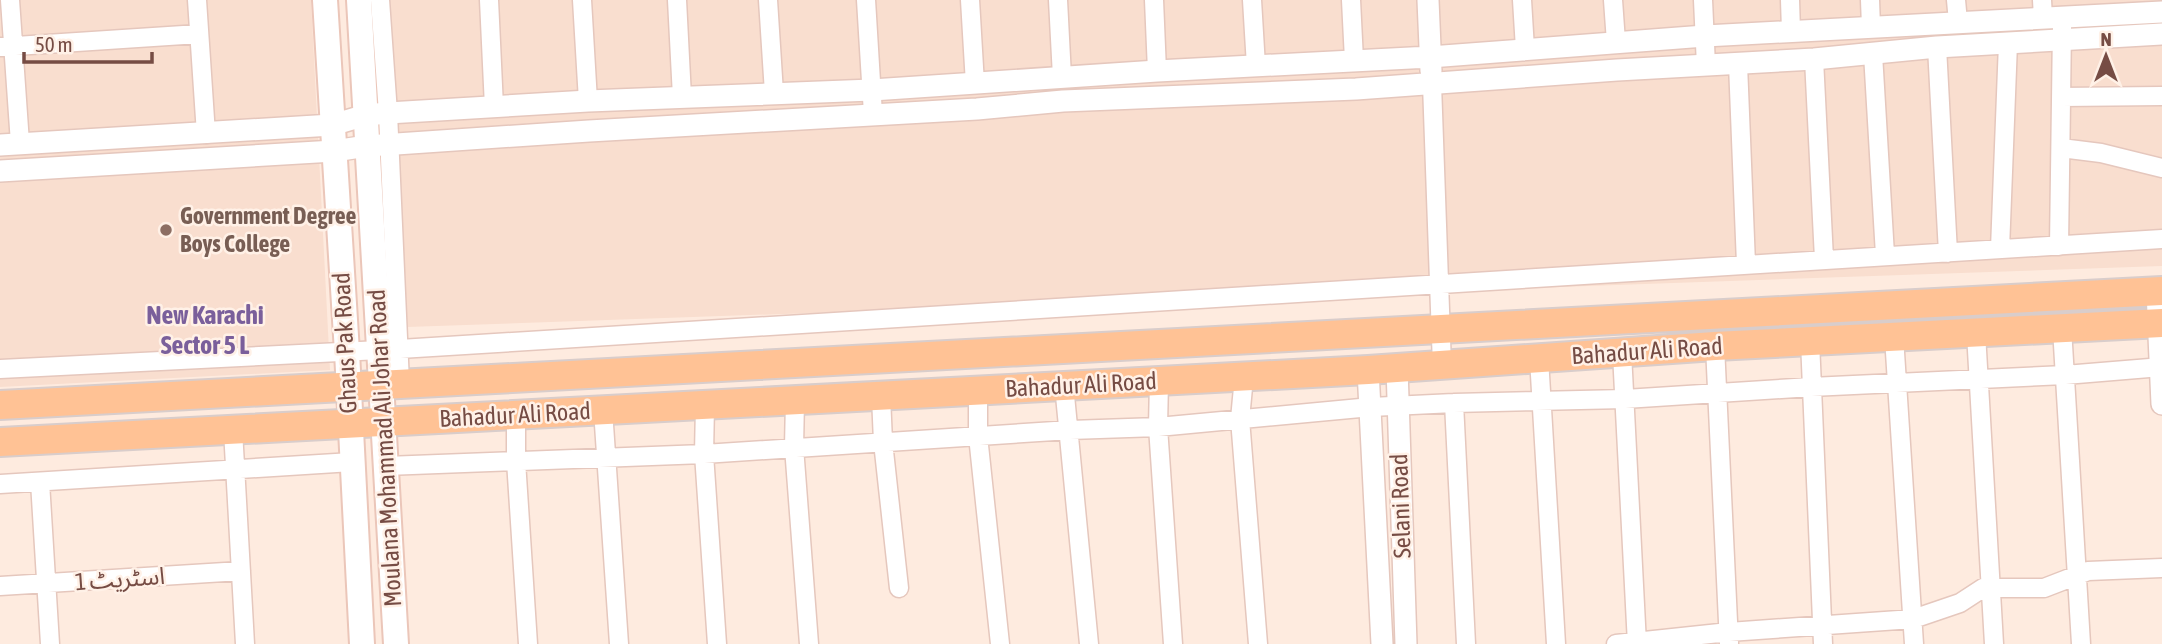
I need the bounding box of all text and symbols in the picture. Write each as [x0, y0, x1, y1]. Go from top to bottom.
scale bar [24, 21, 152, 65]
north arrow [2071, 21, 2141, 91]
text: N [2100, 28, 2112, 50]
text: 50 m [35, 32, 73, 56]
place label: Government Degree Boys College [180, 202, 357, 257]
marker: Government Degree Boys College [158, 222, 174, 238]
street label: Ghaus Pak Road [327, 272, 362, 414]
street label: Moulana Mohammad Ali Johar Road [363, 289, 406, 608]
district label: New Karachi Sector 5 L [146, 300, 264, 360]
street label: Bahadur Ali Road [1570, 332, 1723, 369]
street label: Bahadur Ali Road [1005, 367, 1157, 402]
street label: Bahadur Ali Road [439, 397, 591, 432]
street label: Selani Road [1385, 453, 1416, 559]
street label: اسٹریٹ 1 [74, 562, 166, 596]

